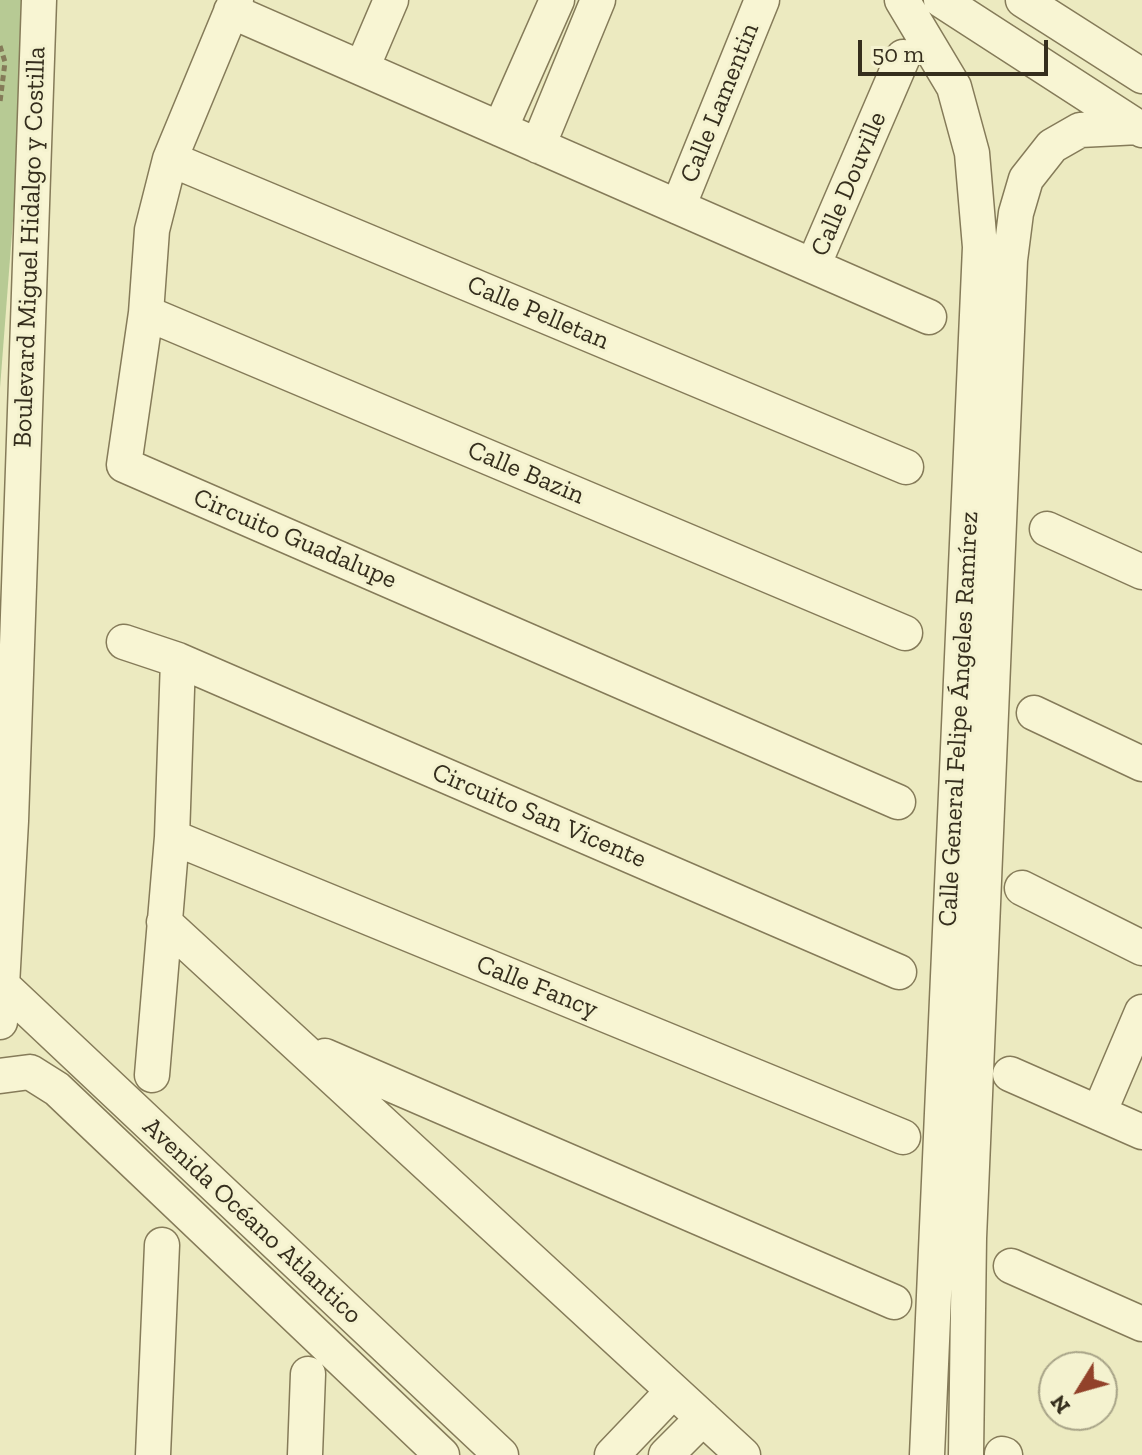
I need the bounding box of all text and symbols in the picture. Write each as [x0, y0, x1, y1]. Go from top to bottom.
street label: Calle Lamentin [674, 19, 766, 187]
scale bar [862, 24, 1052, 74]
text: 50 m [872, 39, 924, 68]
street label: Boulevard Miguel Hidalgo y Costilla [7, 46, 53, 448]
street label: Calle Douville [805, 107, 893, 261]
street label: Calle Pelletan [462, 269, 614, 357]
street label: Calle Bazin [463, 434, 589, 512]
street label: Circuito Guadalupe [189, 482, 401, 596]
street label: Calle General Felipe Ángeles Ramírez [933, 511, 985, 927]
street label: Circuito San Vicente [427, 757, 651, 875]
street label: Calle Fancy [472, 949, 602, 1025]
street label: Avenida Océano Atlantico [136, 1111, 368, 1331]
north arrow [1038, 1351, 1118, 1431]
text: N [1044, 1390, 1076, 1419]

